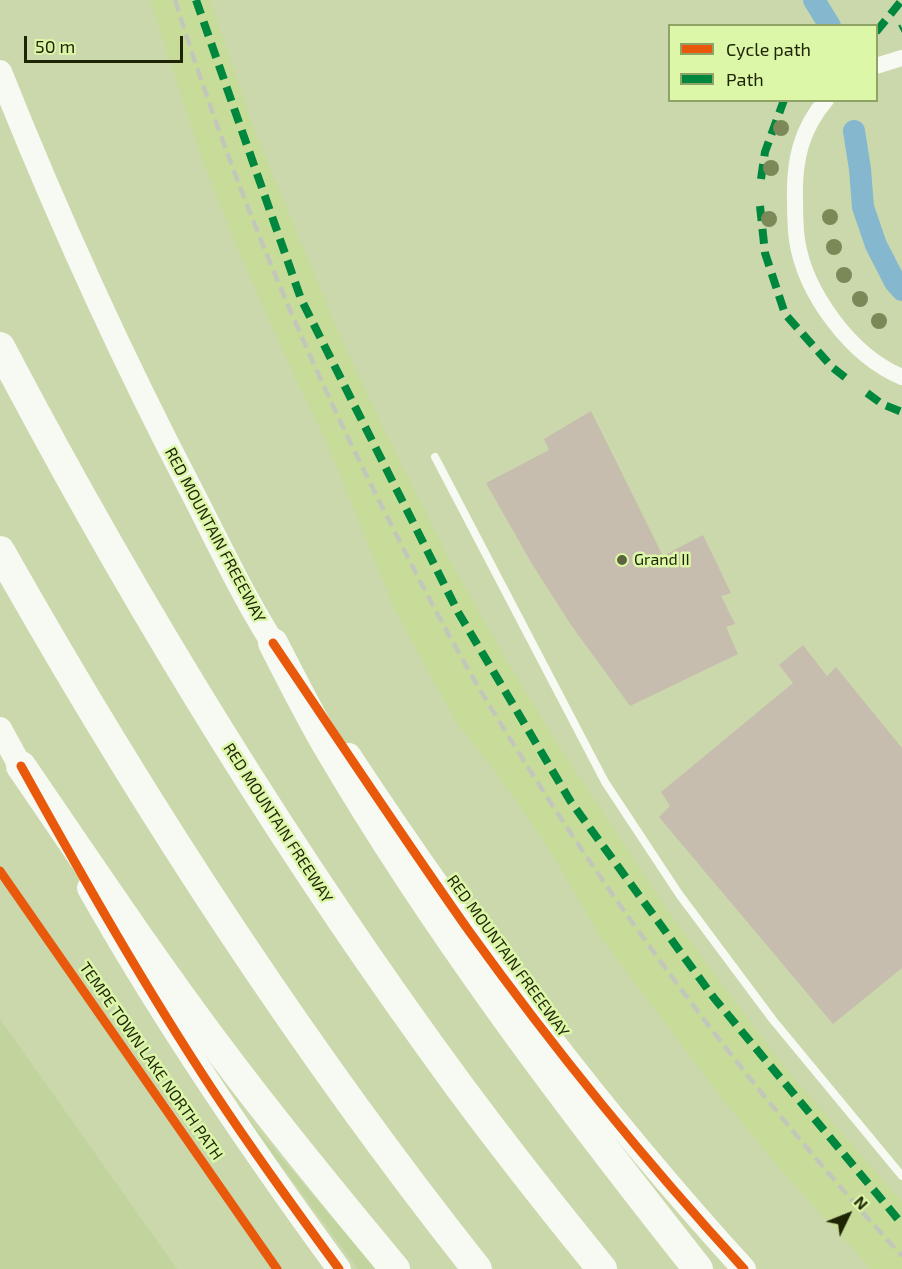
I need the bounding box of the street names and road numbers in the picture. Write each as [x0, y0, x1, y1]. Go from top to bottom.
street label: RED MOUNTAIN FREEEWAY [161, 444, 269, 626]
street label: RED MOUNTAIN FREEWAY [219, 740, 337, 906]
street label: RED MOUNTAIN FREEEWAY [443, 871, 573, 1041]
street label: TEMPE TOWN LAKE NORTH PATH [75, 958, 227, 1164]

